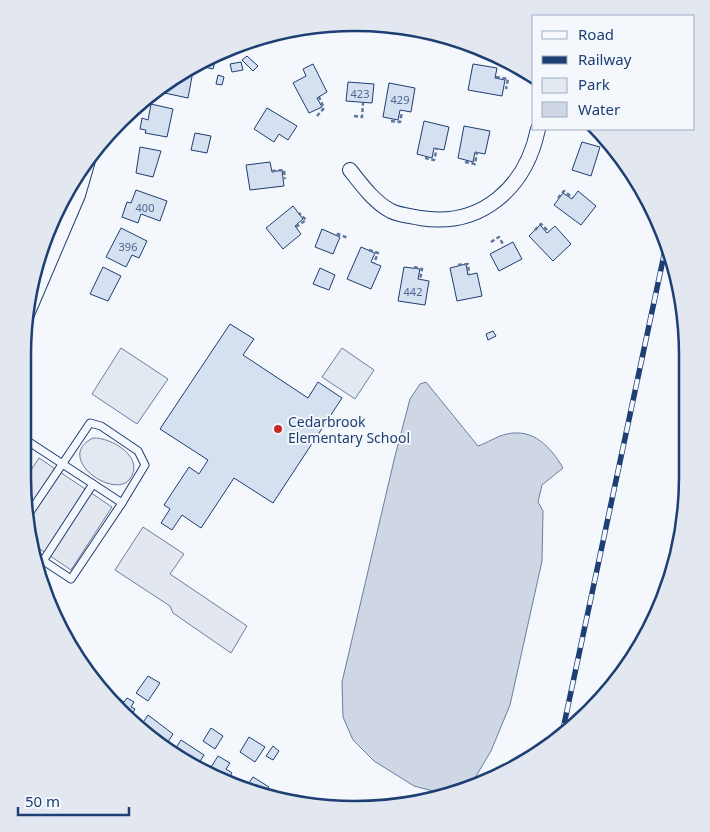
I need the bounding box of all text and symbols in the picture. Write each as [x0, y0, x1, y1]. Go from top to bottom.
legend [532, 15, 695, 130]
text: Road [578, 24, 614, 44]
text: Railway [578, 49, 632, 69]
text: Park [578, 74, 610, 94]
house number: 423 [351, 86, 369, 101]
house number: 429 [391, 92, 409, 107]
text: Water [578, 99, 620, 119]
house number: 400 [136, 200, 154, 215]
house number: 396 [119, 239, 137, 254]
house number: 442 [404, 284, 422, 299]
place label: Cedarbrook Elementary School [288, 412, 410, 447]
marker: Cedarbrook Elementary School [272, 423, 284, 435]
scale bar [18, 784, 129, 816]
text: 50 m [25, 791, 60, 811]

